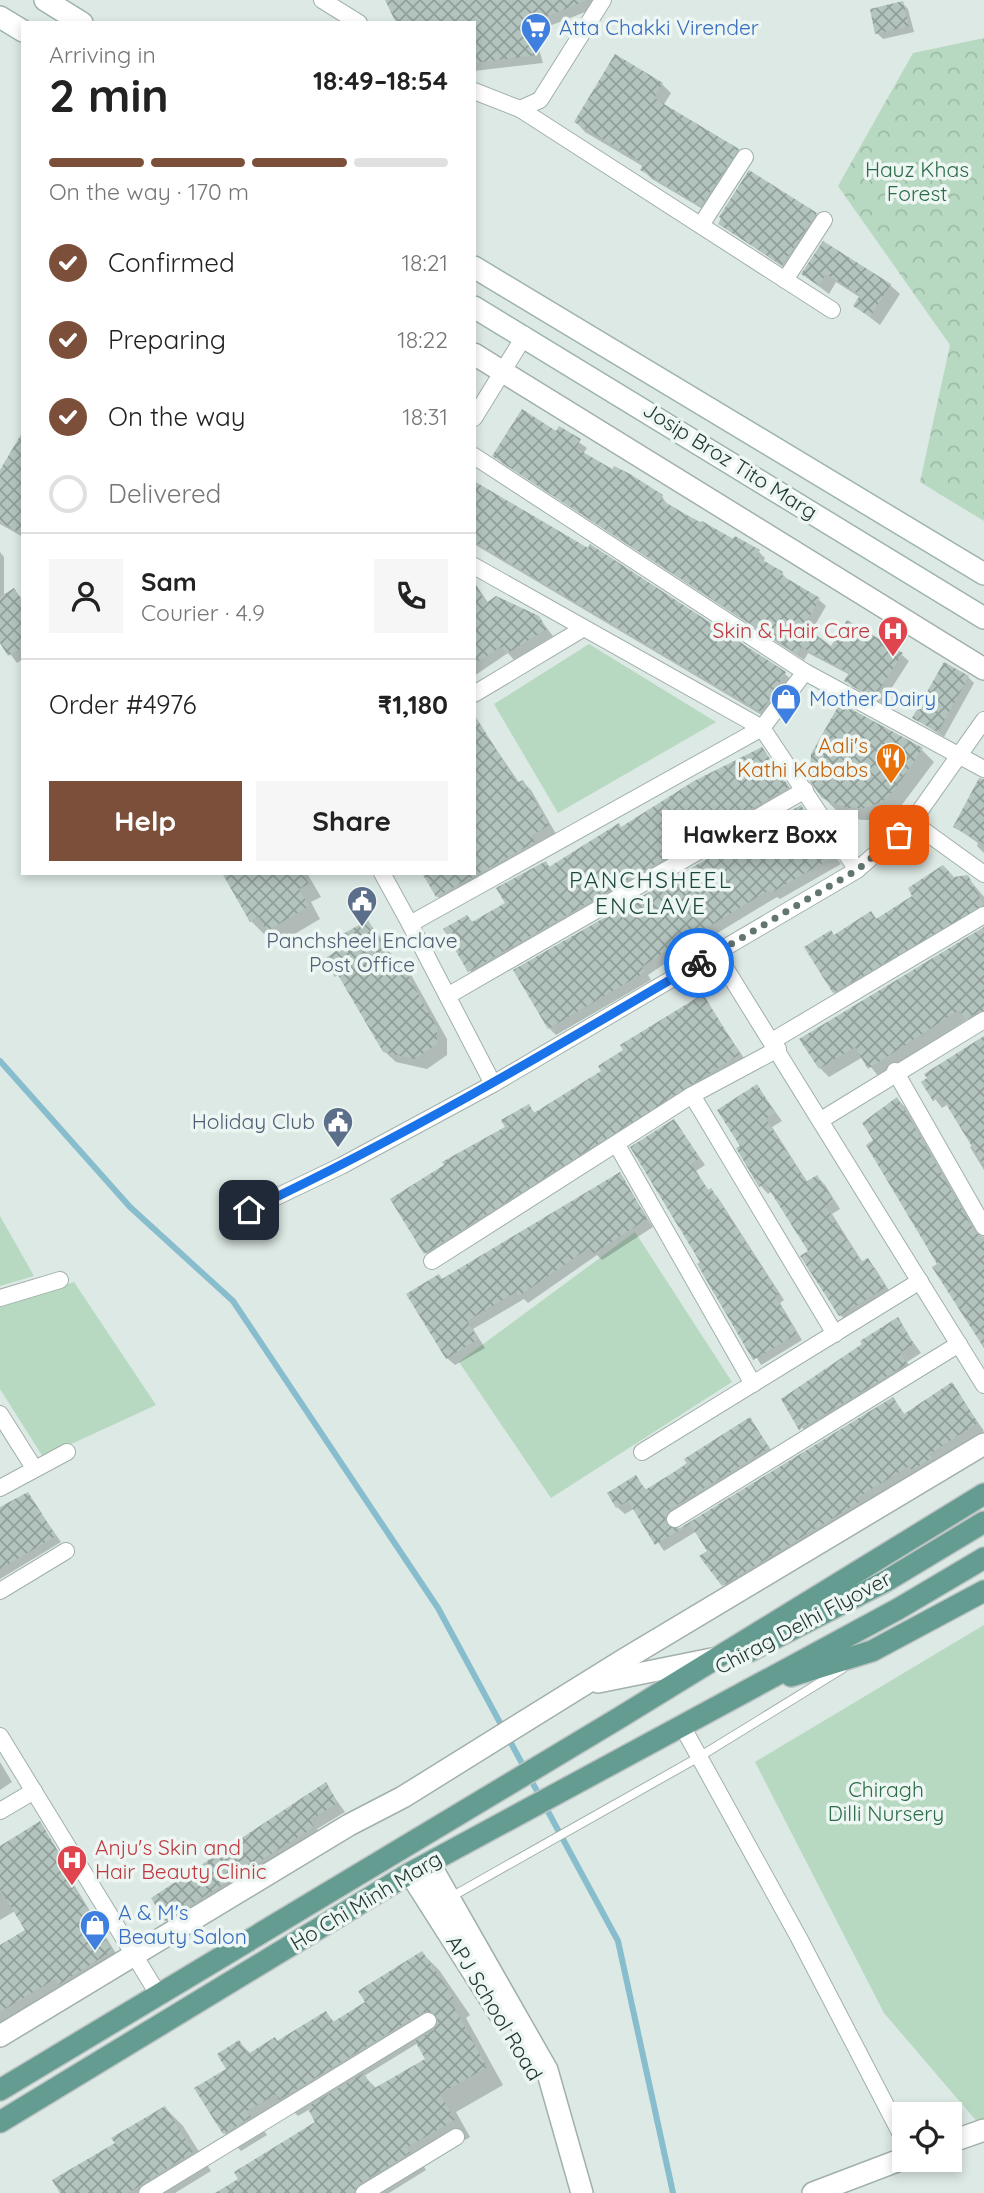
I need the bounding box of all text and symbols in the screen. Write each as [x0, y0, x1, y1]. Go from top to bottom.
supermarket icon: Atta Chakki Virender [519, 11, 553, 55]
place label: Atta Chakki Virender [559, 14, 759, 40]
text: Arriving in [49, 40, 156, 69]
text: 18:49–18:54 [313, 64, 448, 97]
text: 2 min [49, 66, 169, 124]
park label: Hauz Khas Forest [865, 156, 969, 206]
text: On the way · 170 m [49, 177, 249, 206]
icon: check [49, 244, 87, 282]
text: Confirmed [108, 246, 235, 279]
text: 18:21 [402, 248, 448, 277]
icon: check [49, 321, 87, 359]
text: Preparing [108, 323, 226, 356]
text: 18:22 [397, 325, 448, 354]
street label: Josip Broz Tito Marg [639, 396, 822, 524]
icon: check [49, 398, 87, 436]
text: On the way [108, 400, 246, 433]
text: 18:31 [402, 402, 448, 431]
text: Delivered [108, 477, 221, 510]
button: person [49, 559, 123, 633]
button: phone [374, 559, 448, 633]
text: Sam [141, 565, 197, 598]
text: Courier · 4.9 [141, 598, 265, 627]
hospital icon: Skin & Hair Care [876, 614, 910, 658]
place label: Skin & Hair Care [713, 617, 870, 643]
shop icon: Mother Dairy [769, 682, 803, 726]
place label: Mother Dairy [809, 685, 936, 711]
text: Order #4976 [49, 688, 196, 721]
text: ₹1,180 [378, 688, 448, 721]
place label: Aali's Kathi Kababs [737, 732, 868, 782]
restaurant icon: Aali's Kathi Kababs [874, 741, 908, 785]
button: Help [49, 781, 242, 861]
button: Share [256, 781, 448, 861]
pin [869, 805, 929, 865]
callout: Hawkerz Boxx [661, 810, 857, 860]
icon: bag [880, 816, 918, 854]
text: Hawkerz Boxx [683, 820, 837, 849]
district label: PANCHSHEEL ENCLAVE [569, 865, 733, 920]
public building icon: Panchsheel Enclave Post Office [345, 884, 379, 928]
place label: Panchsheel Enclave Post Office [266, 927, 458, 977]
courier [664, 928, 734, 998]
icon: bike [680, 944, 718, 982]
public building icon: Holiday Club [321, 1105, 355, 1149]
place label: Holiday Club [192, 1108, 315, 1134]
pin [219, 1180, 279, 1240]
icon: home [230, 1191, 268, 1229]
street label: Chirag Delhi Flyover [710, 1565, 895, 1679]
park label: Chiragh Dilli Nursery [828, 1776, 944, 1826]
place label: Anju's Skin and Hair Beauty Clinic [95, 1834, 267, 1884]
hospital icon: Anju's Skin and Hair Beauty Clinic [55, 1843, 89, 1887]
street label: Ho Chi Minh Marg [285, 1845, 446, 1956]
place label: A & M's Beauty Salon [118, 1899, 247, 1949]
shop icon: A & M's Beauty Salon [78, 1908, 112, 1952]
street label: APJ School Road [441, 1930, 548, 2085]
map controls [892, 2102, 962, 2172]
button: locate [892, 2102, 962, 2172]

